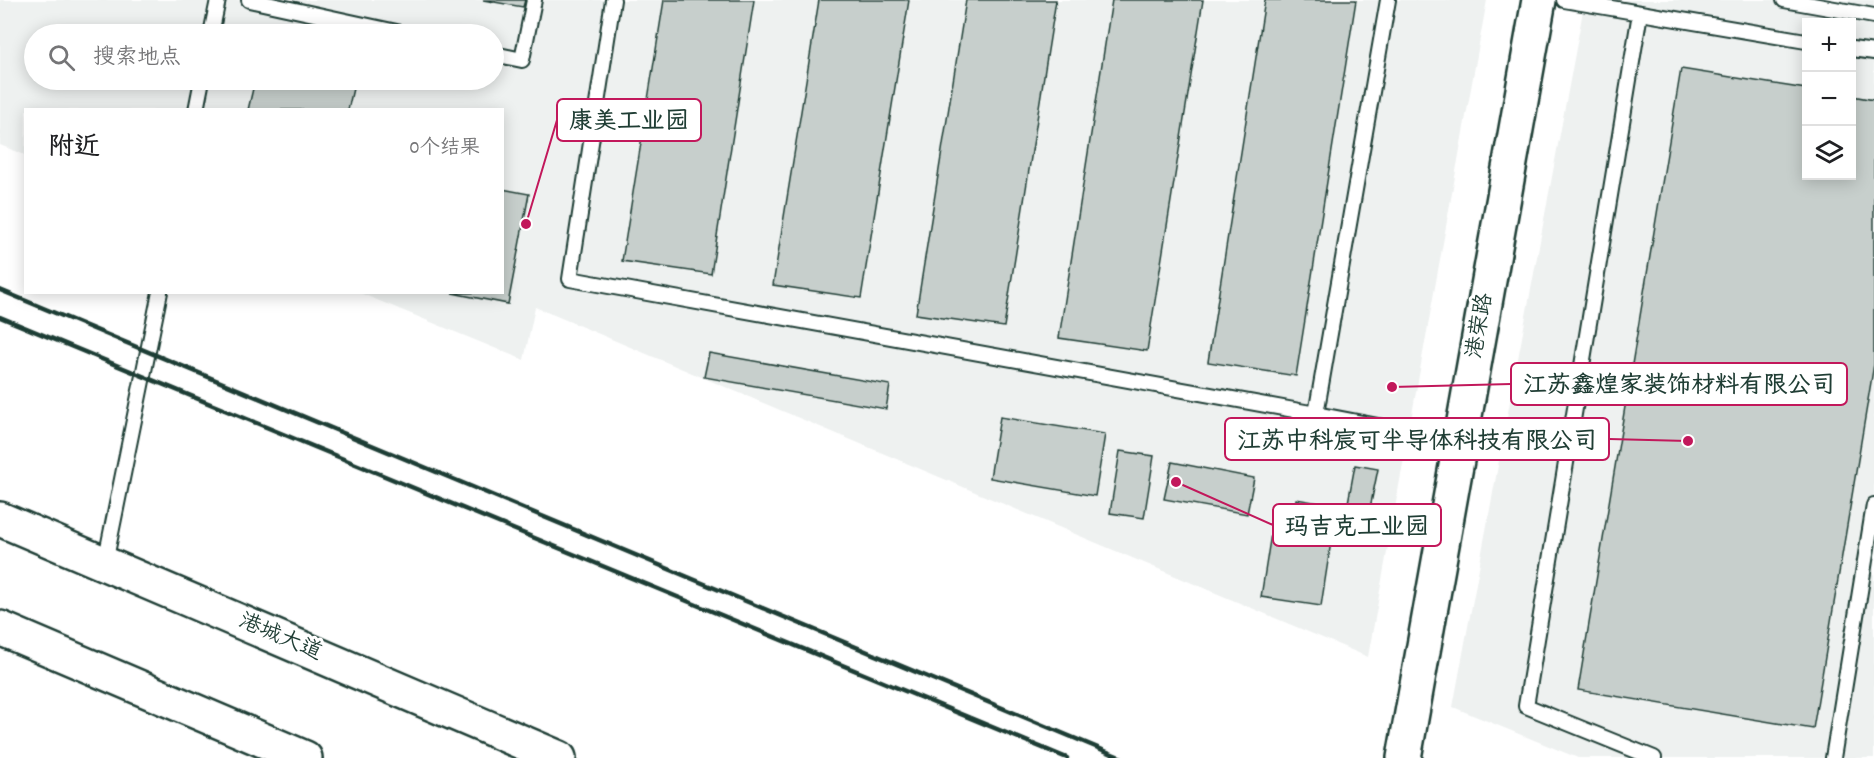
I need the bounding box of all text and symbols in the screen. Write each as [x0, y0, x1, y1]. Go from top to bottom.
map controls [1802, 18, 1856, 180]
button: + [1802, 18, 1856, 72]
search box [24, 24, 504, 90]
icon: search [45, 41, 78, 74]
text: 搜索地点 [93, 43, 181, 74]
button: − [1802, 72, 1856, 126]
callout: 康美工业园 [557, 99, 701, 141]
text: 康美工业园 [569, 106, 689, 140]
button: layers [1802, 126, 1856, 180]
text: 附近 [48, 130, 100, 167]
text: 0个结果 [409, 135, 480, 163]
street label: 港荣路 [1460, 291, 1502, 361]
callout: 江苏鑫煌家装饰材料有限公司 [1511, 363, 1847, 405]
text: 江苏鑫煌家装饰材料有限公司 [1523, 370, 1835, 404]
callout: 江苏中科宸可半导体科技有限公司 [1225, 418, 1609, 460]
text: 江苏中科宸可半导体科技有限公司 [1237, 426, 1597, 460]
callout: 玛吉克工业园 [1273, 504, 1441, 546]
text: 玛吉克工业园 [1285, 512, 1429, 546]
street label: 港城大道 [233, 607, 327, 669]

